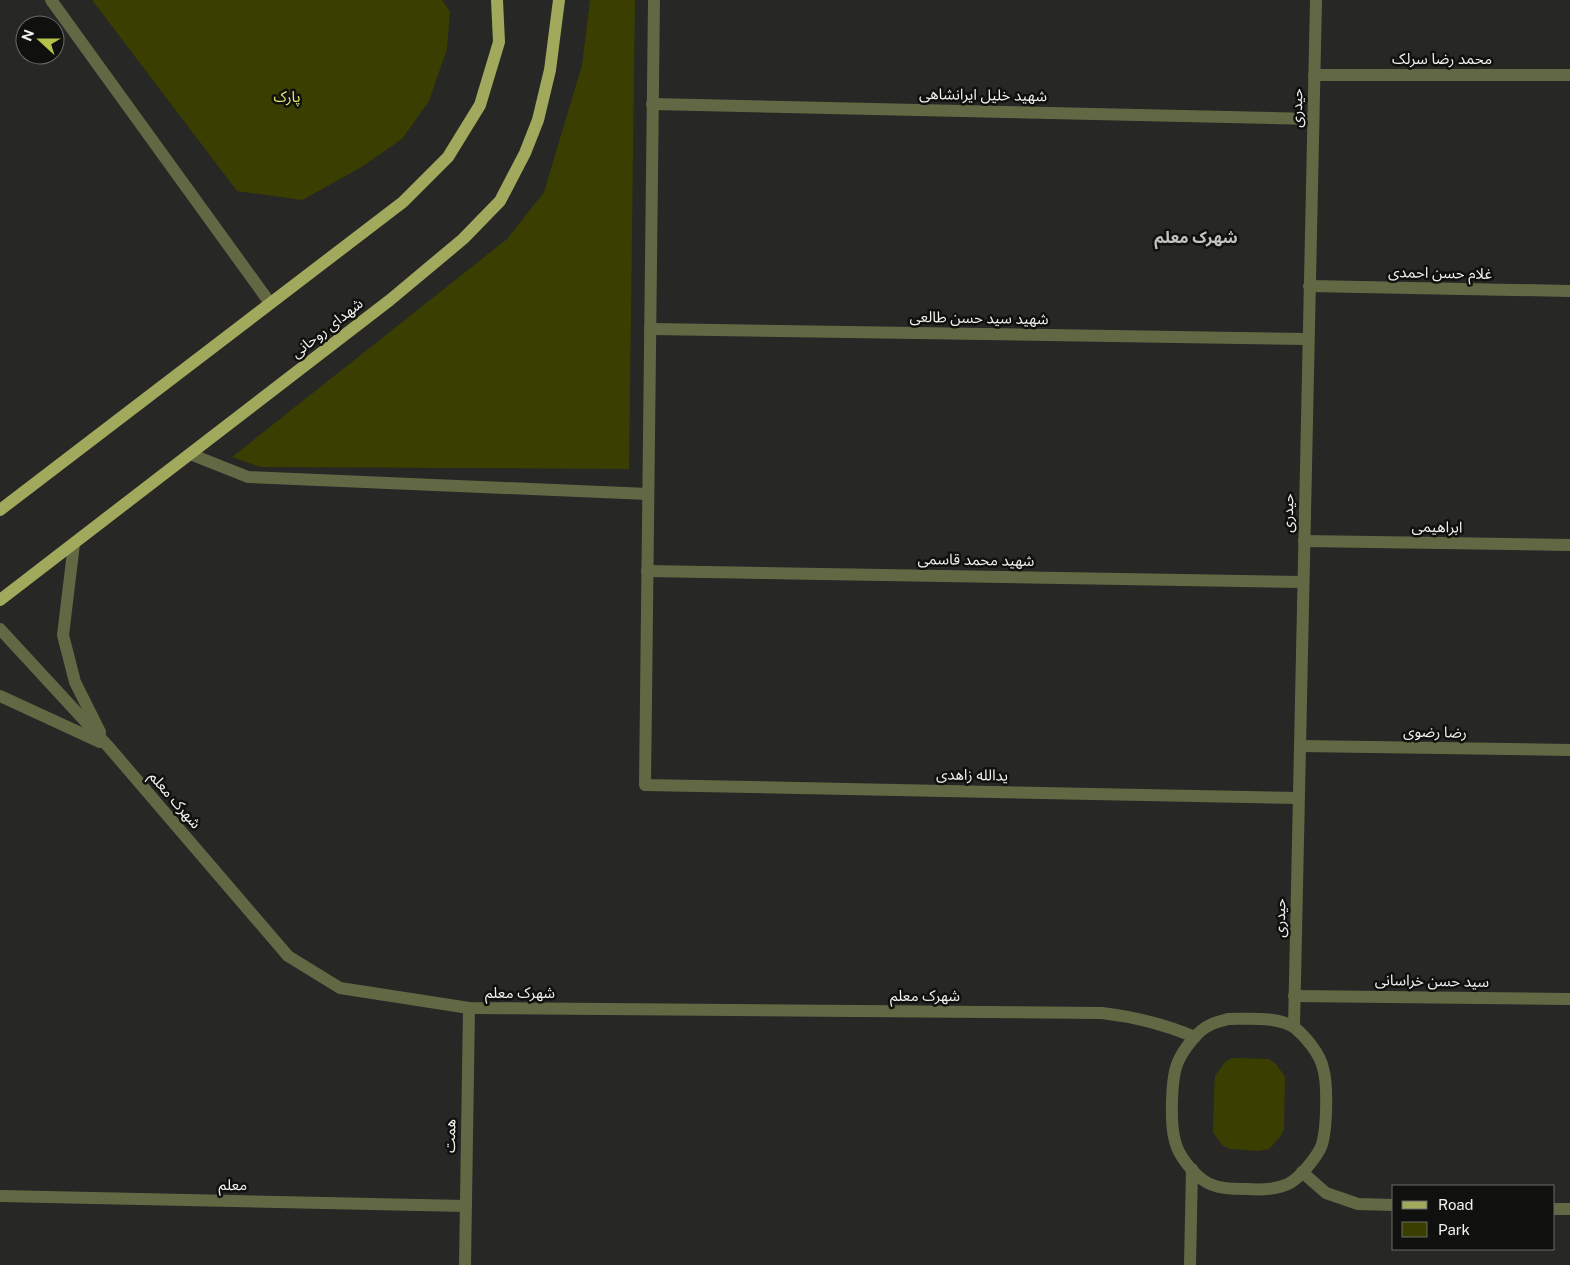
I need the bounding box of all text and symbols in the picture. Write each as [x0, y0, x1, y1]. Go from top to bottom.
north arrow [15, 15, 65, 65]
text: N [18, 27, 37, 43]
street label: محمد رضا سرلک [1392, 50, 1492, 68]
street label: شهید خلیل ایرانشاهی [919, 85, 1047, 105]
park label: پارک [274, 88, 300, 107]
street label: حیدری [1288, 88, 1306, 128]
district label: شهرک معلم [1154, 228, 1238, 250]
street label: غلام حسن احمدی [1388, 263, 1493, 285]
street label: شهدای روحانی [287, 294, 367, 362]
street label: شهید سید حسن طالعی [909, 308, 1049, 328]
street label: حیدری [1279, 493, 1297, 533]
street label: ابراهیمی [1412, 518, 1462, 536]
street label: شهید محمد قاسمی [917, 550, 1035, 570]
street label: رضا رضوی [1403, 722, 1467, 742]
street label: یدالله زاهدی [936, 765, 1008, 785]
street label: شهرک معلم [144, 768, 205, 834]
street label: حیدری [1271, 898, 1289, 938]
street label: سید حسن خراسانی [1375, 971, 1490, 991]
street label: شهرک معلم [485, 984, 555, 1004]
street label: شهرک معلم [890, 987, 960, 1007]
street label: همت [441, 1119, 458, 1153]
street label: معلم [218, 1176, 247, 1196]
legend [1392, 1185, 1555, 1250]
text: Road [1438, 1196, 1474, 1213]
text: Park [1438, 1221, 1470, 1238]

